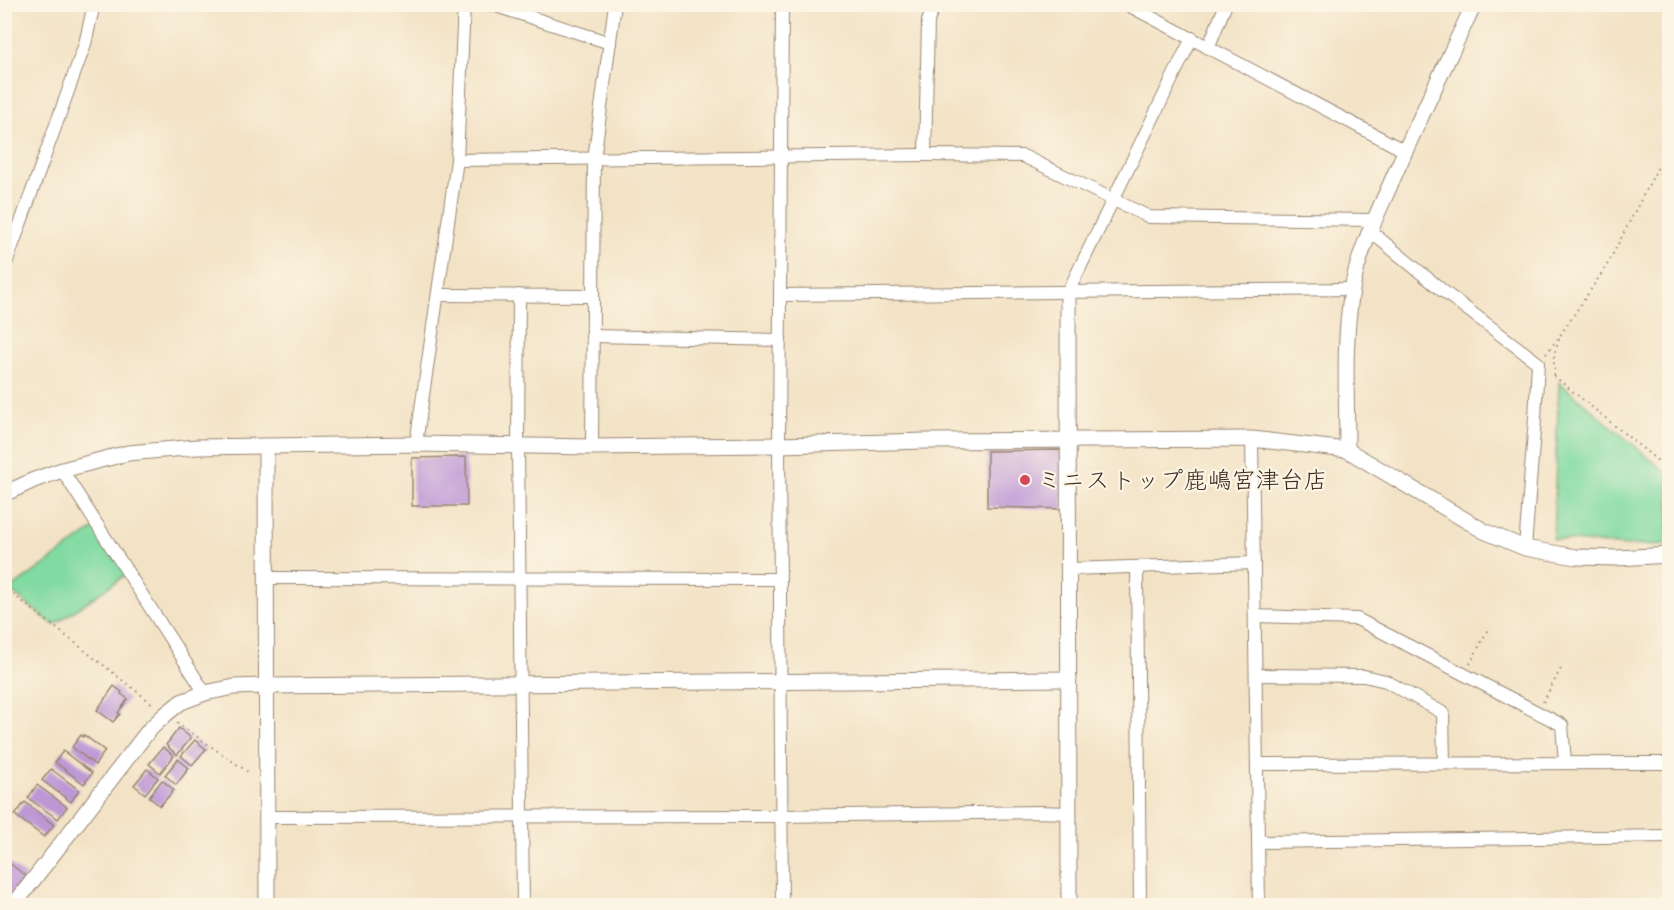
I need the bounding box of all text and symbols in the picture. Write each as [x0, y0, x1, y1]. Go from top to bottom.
place label: ミニストップ鹿嶋宮津台店 [1037, 465, 1327, 495]
marker: ミニストップ鹿嶋宮津台店 [1018, 473, 1032, 487]

